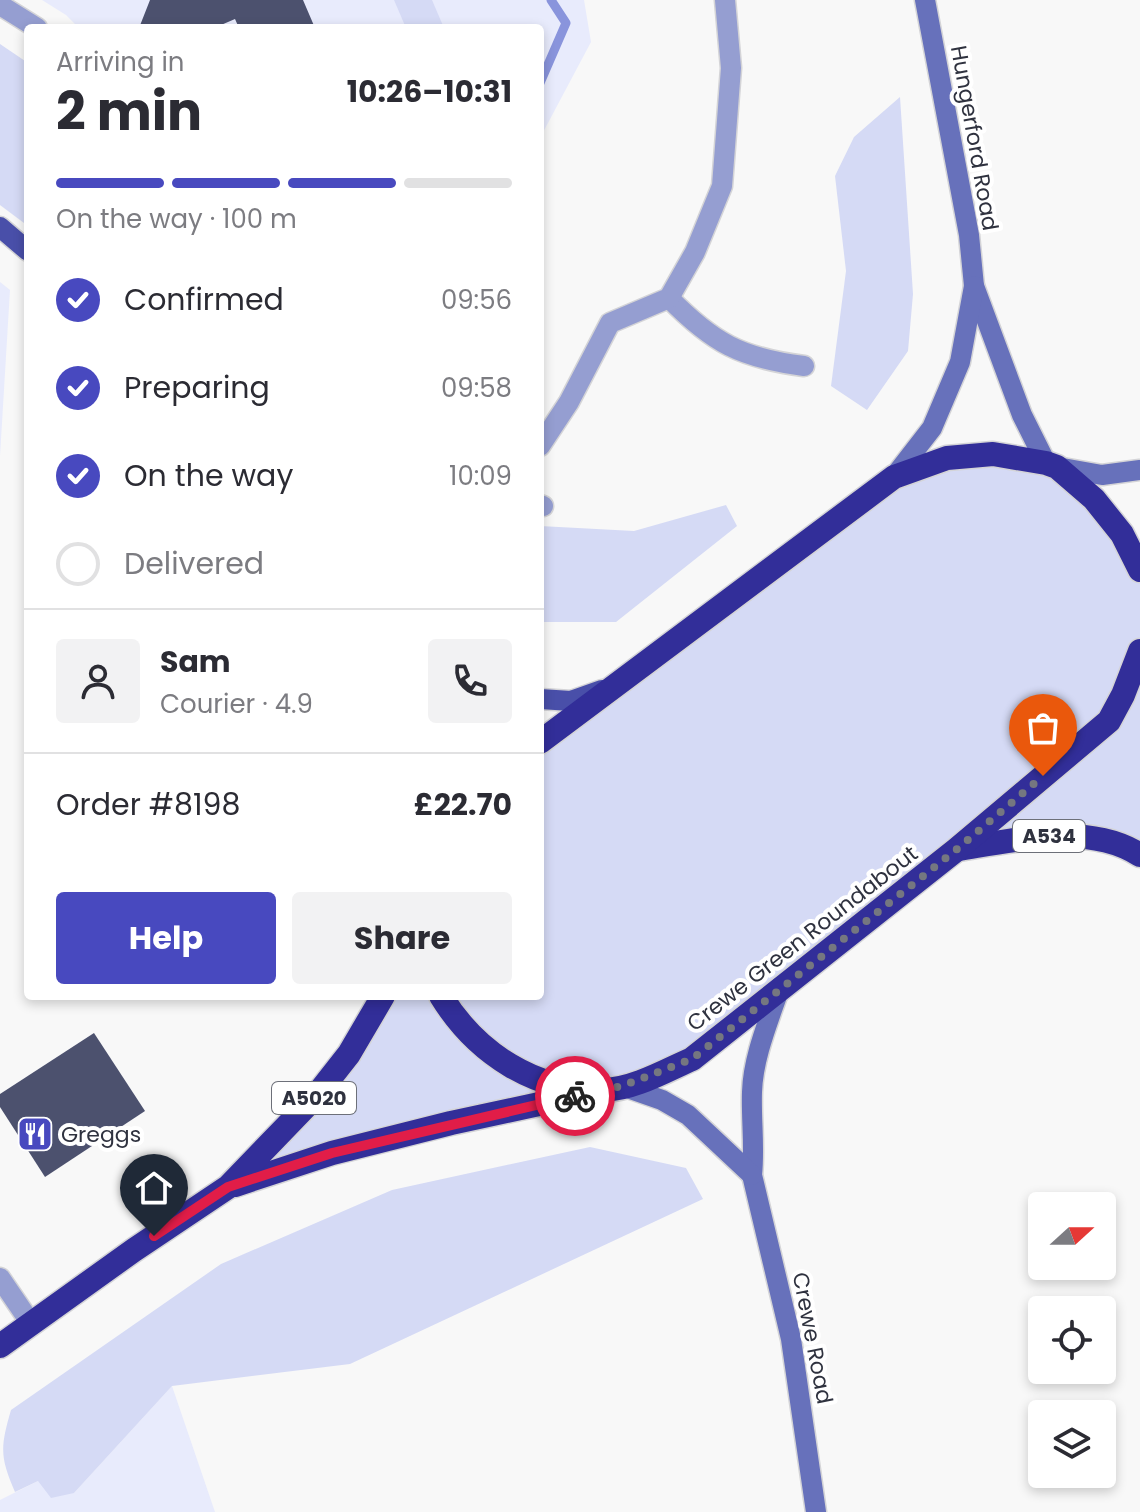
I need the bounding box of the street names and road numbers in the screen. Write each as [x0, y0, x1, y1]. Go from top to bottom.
street label: Hungerford Road [943, 43, 1006, 233]
road number: A534 [1013, 820, 1085, 852]
street label: Crewe Green Roundabout [680, 838, 924, 1038]
road number: A5020 [272, 1082, 356, 1114]
street label: Crewe Road [785, 1270, 840, 1407]

